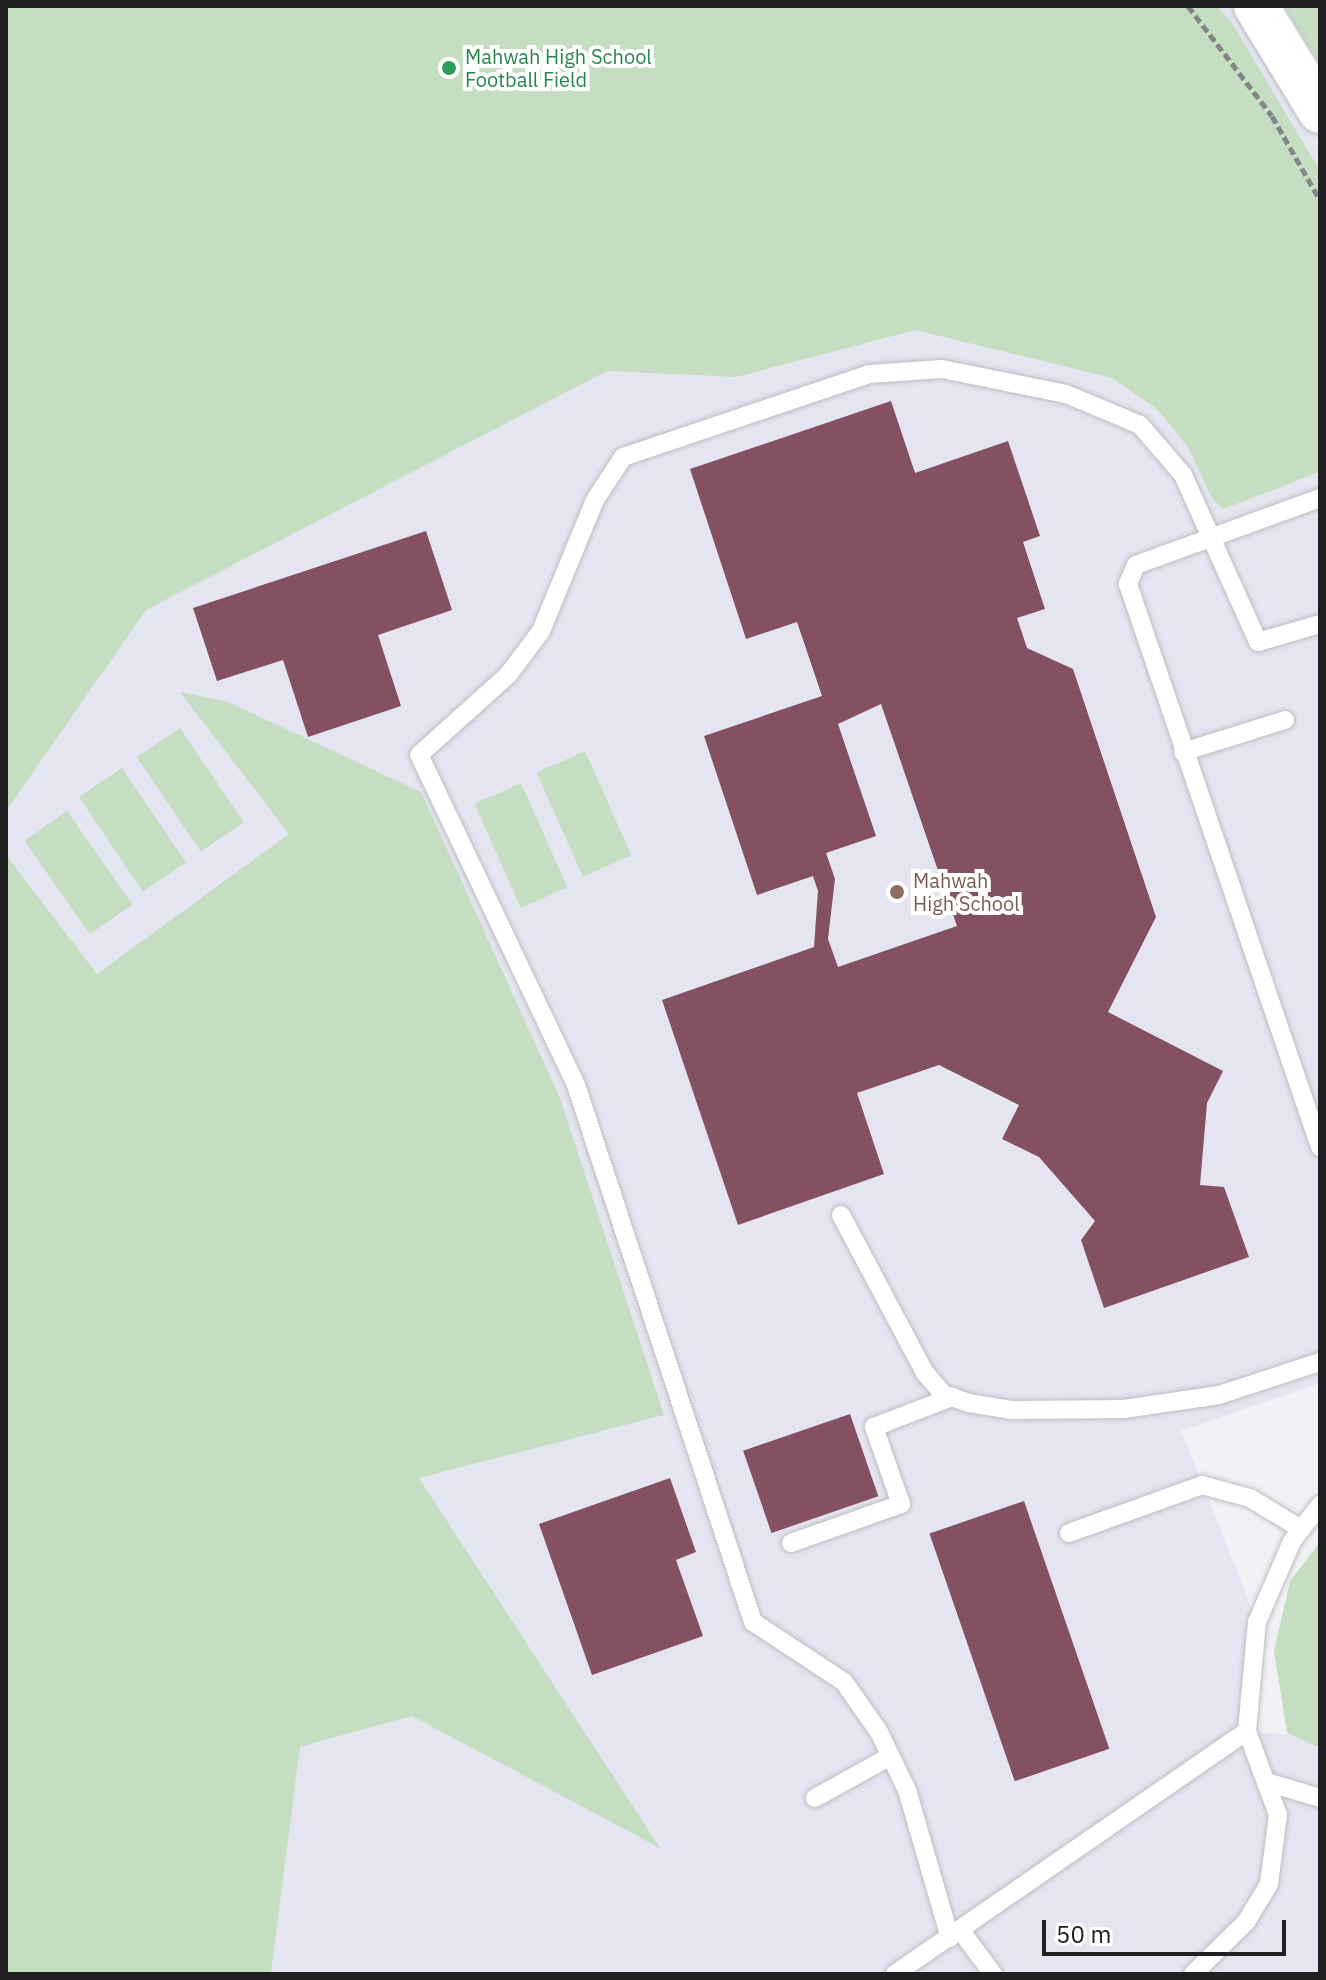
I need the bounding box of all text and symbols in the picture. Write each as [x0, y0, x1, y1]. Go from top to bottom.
place label: Mahwah High School Football Field [465, 44, 652, 91]
marker: Mahwah High School Football Field [440, 59, 458, 77]
place label: Mahwah High School [913, 868, 1020, 915]
marker: Mahwah High School [888, 883, 906, 901]
scale bar [1046, 1904, 1290, 1954]
text: 50 m [1056, 1918, 1111, 1950]

